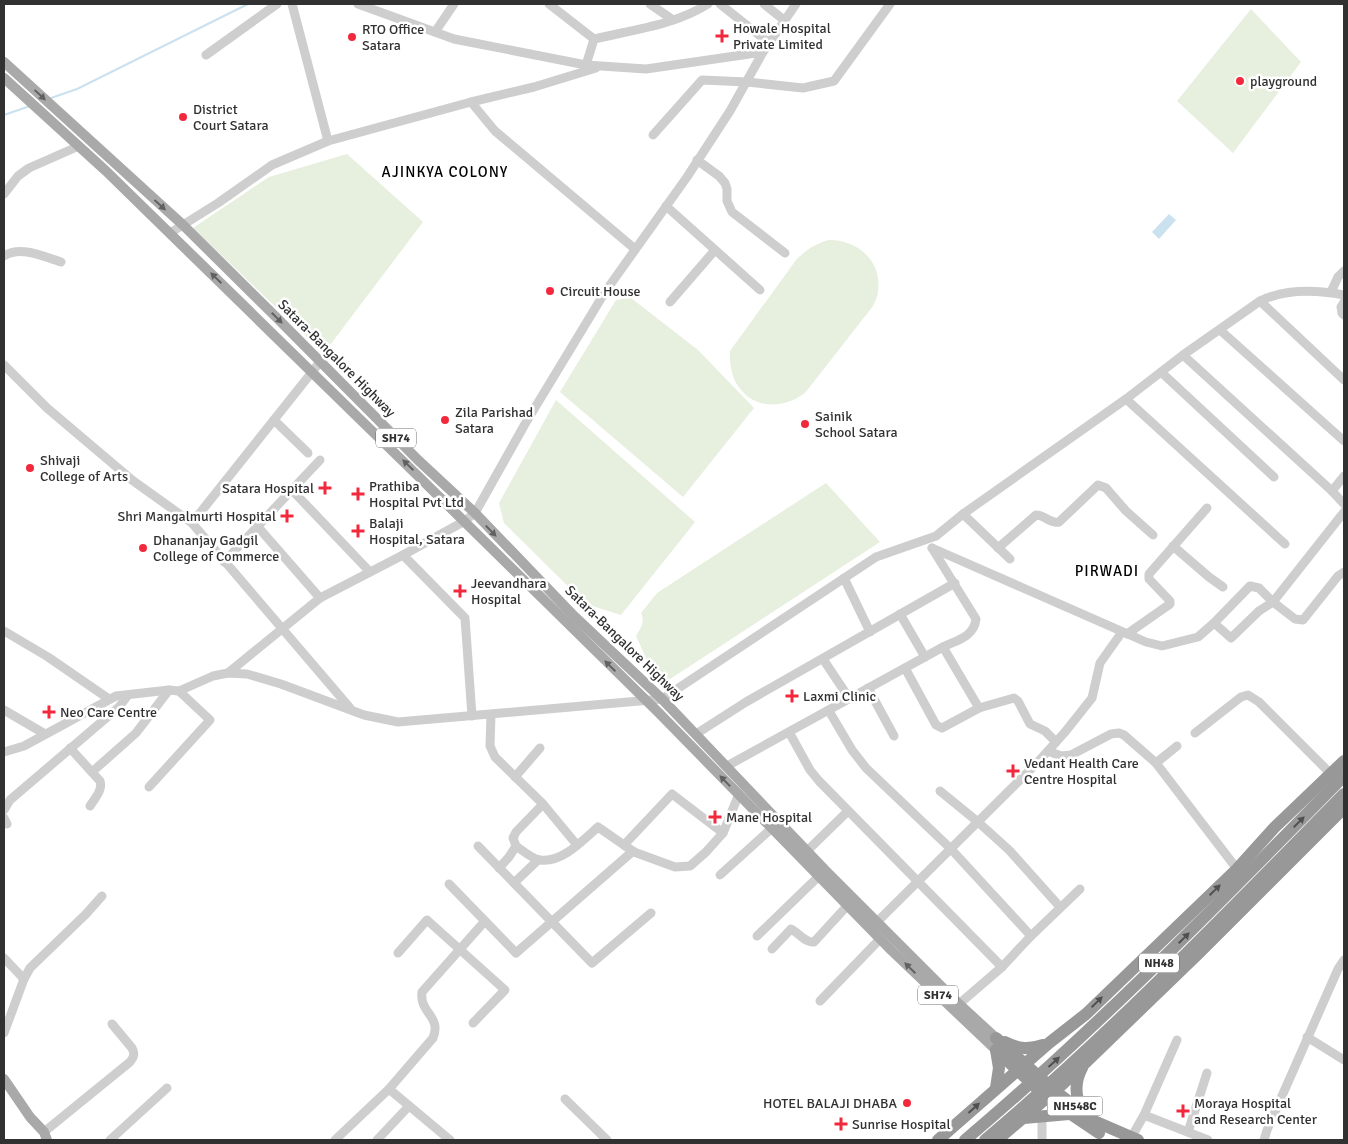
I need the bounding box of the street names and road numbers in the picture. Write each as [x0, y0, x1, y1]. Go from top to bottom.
street label: Satara-Bangalore Highway [274, 296, 399, 421]
road number: SH74 [376, 428, 416, 448]
street label: Satara-Bangalore Highway [561, 582, 688, 705]
road number: NH48 [1139, 954, 1179, 972]
road number: SH74 [918, 986, 958, 1004]
road number: NH548C [1048, 1096, 1102, 1116]

